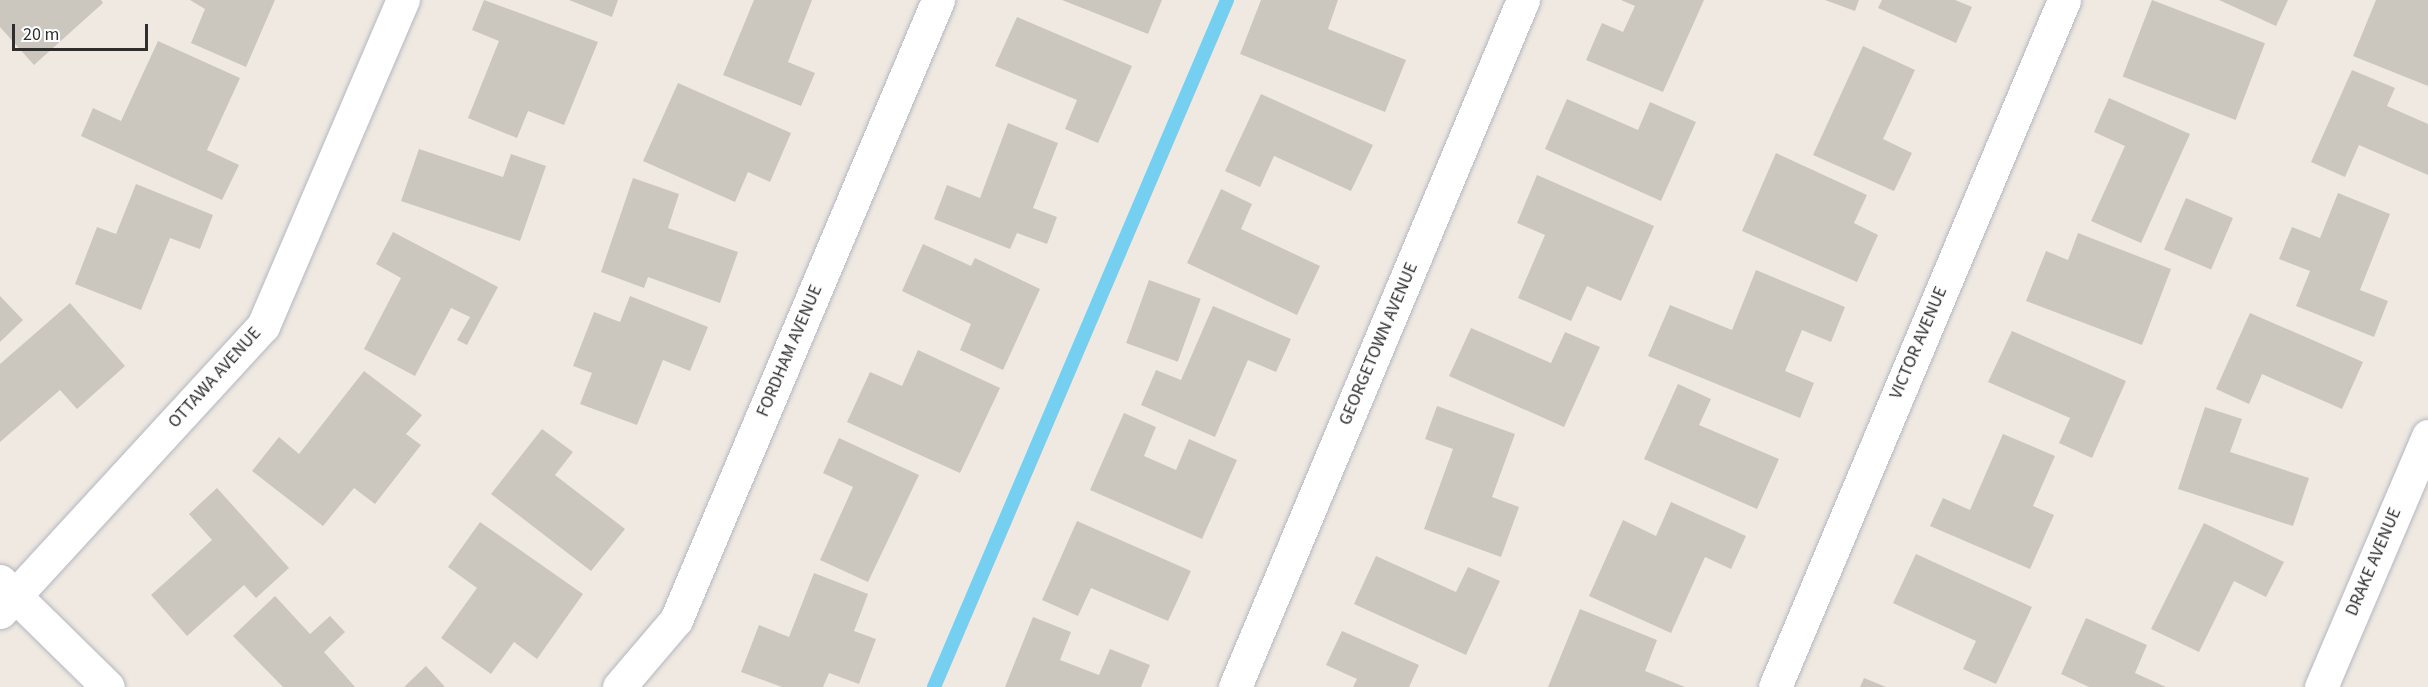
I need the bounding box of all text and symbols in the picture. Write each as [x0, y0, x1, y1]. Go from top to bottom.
scale bar [15, 12, 152, 50]
text: 20 m [23, 22, 59, 47]
street label: GEORGETOWN AVENUE [1335, 259, 1423, 429]
street label: FORDHAM AVENUE [752, 282, 828, 420]
street label: VICTOR AVENUE [1886, 284, 1952, 402]
street label: OTTAWA AVENUE [164, 323, 266, 433]
street label: DRAKE AVENUE [2341, 505, 2407, 619]

